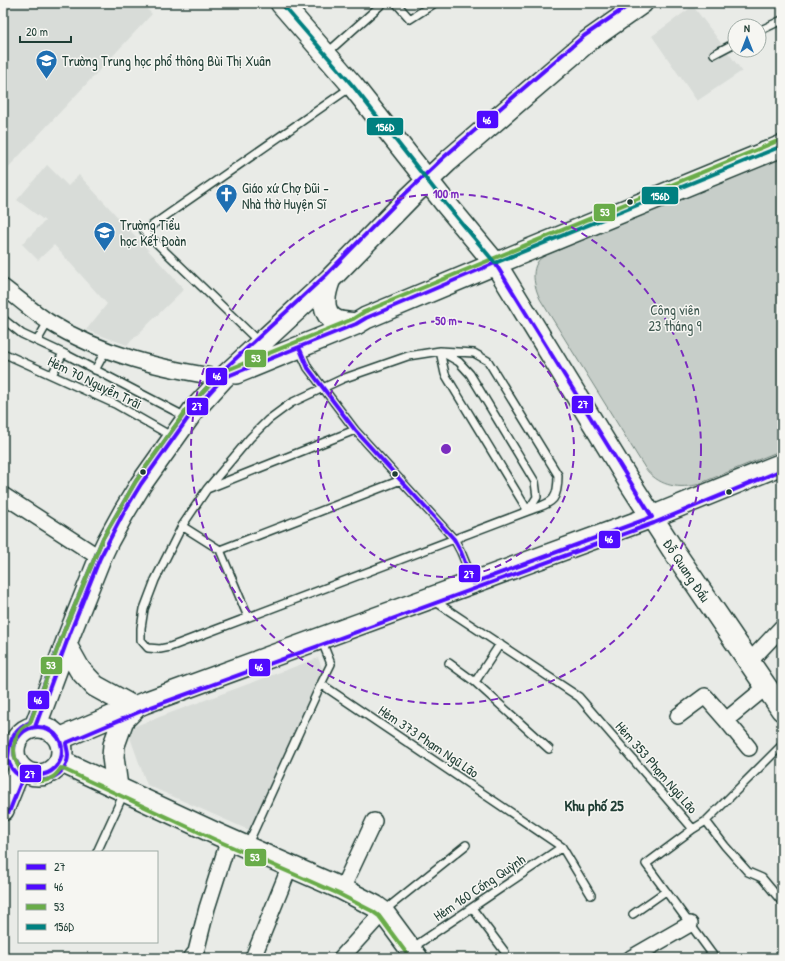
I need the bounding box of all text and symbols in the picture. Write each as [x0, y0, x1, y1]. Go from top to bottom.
scale bar [20, 18, 71, 44]
north arrow [727, 18, 767, 58]
text: N [744, 21, 750, 35]
text: 20 m [26, 23, 48, 40]
school or university icon: Trường Trung học phổ thông Bùi Thị Xuân [34, 47, 60, 80]
place label: Trường Trung học phổ thông Bùi Thị Xuân [62, 51, 271, 71]
line badge: 46 [476, 110, 499, 129]
text: 46 [483, 113, 492, 127]
line badge: 156D [366, 117, 404, 136]
text: 156D [376, 120, 395, 134]
place label: Giáo xứ Chợ Đũi - Nhà thờ Huyện Sĩ [242, 178, 329, 214]
church icon: Giáo xứ Chợ Đũi - Nhà thờ Huyện Sĩ [213, 182, 239, 215]
text: 100 m [433, 185, 459, 202]
line badge: 156D [641, 186, 679, 205]
text: 156D [651, 189, 670, 203]
unlabelled marker [625, 197, 635, 207]
line badge: 53 [593, 203, 616, 222]
text: 53 [600, 205, 610, 219]
place label: Trường Tiểu học Kết Đoàn [120, 215, 186, 250]
school or university icon: Trường Tiểu học Kết Đoàn [92, 219, 118, 252]
park label: Công viên 23 tháng 9 [648, 300, 702, 336]
text: 50 m [435, 312, 457, 329]
line badge: 53 [244, 349, 267, 368]
street label: Hẻm 70 Nguyễn Trãi [44, 351, 145, 414]
text: 53 [251, 351, 261, 365]
line badge: 46 [205, 367, 228, 386]
text: 46 [213, 369, 222, 383]
line badge: 27 [571, 395, 594, 414]
line badge: 27 [186, 397, 209, 416]
text: 27 [578, 397, 589, 411]
text: 27 [192, 399, 203, 413]
centre of rings [439, 442, 453, 456]
unlabelled marker [138, 467, 148, 477]
unlabelled marker [390, 469, 400, 479]
unlabelled marker [724, 487, 734, 497]
line badge: 46 [598, 530, 621, 549]
text: 46 [605, 532, 614, 546]
street label: Ðỗ Quang Ðẩu [658, 535, 715, 606]
line badge: 27 [458, 564, 481, 583]
text: 27 [464, 567, 475, 581]
line badge: 53 [40, 656, 63, 675]
text: 53 [46, 658, 56, 672]
line badge: 46 [248, 658, 271, 677]
text: 46 [255, 660, 264, 674]
line badge: 46 [27, 690, 50, 710]
text: 46 [34, 693, 43, 707]
street label: Hẻm 373 Phạm Ngũ Lão [375, 700, 483, 783]
street label: Hẻm 353 Phạm Ngũ Lão [611, 717, 703, 818]
line badge: 27 [19, 764, 42, 783]
text: 27 [25, 767, 36, 781]
district label: Khu phố 25 [564, 795, 624, 817]
line badge: 53 [244, 848, 267, 867]
street label: Hẻm 160 Cống Quỳnh [429, 849, 529, 926]
text: 53 [250, 850, 260, 864]
legend [18, 851, 158, 943]
text: 27 [54, 858, 66, 875]
text: 46 [54, 878, 64, 895]
text: 53 [54, 898, 64, 915]
text: 156D [54, 918, 74, 935]

